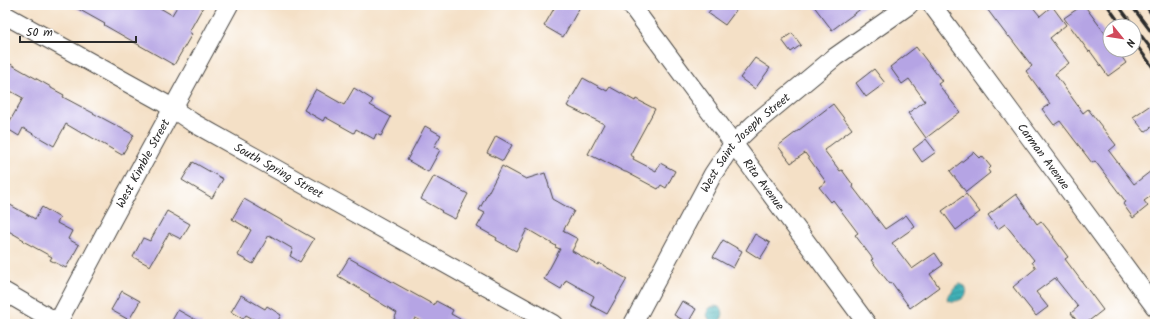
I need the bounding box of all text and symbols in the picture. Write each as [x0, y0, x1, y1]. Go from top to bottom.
scale bar [20, 18, 136, 44]
north arrow [1102, 18, 1142, 58]
text: 50 m [26, 23, 53, 42]
text: N [1120, 35, 1139, 50]
street label: West Saint Joseph Street [695, 88, 795, 196]
street label: West Kimble Street [111, 115, 175, 211]
street label: Carman Avenue [1013, 119, 1075, 194]
street label: South Spring Street [231, 138, 327, 203]
street label: Rita Avenue [738, 154, 790, 215]

